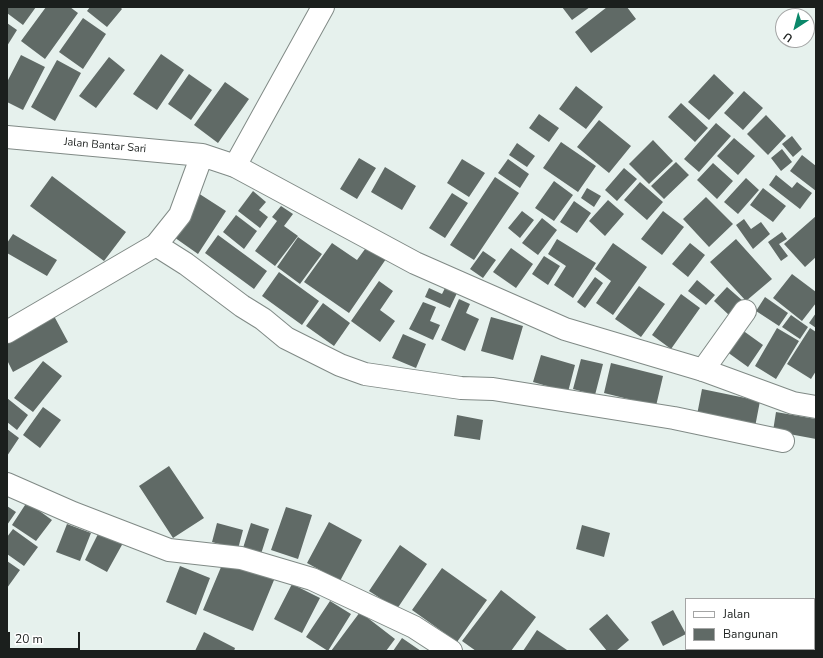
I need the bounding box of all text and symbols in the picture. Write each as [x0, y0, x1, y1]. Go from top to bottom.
north arrow [775, 8, 815, 48]
text: U [781, 29, 796, 46]
street label: Jalan Bantar Sari [63, 136, 147, 156]
legend [685, 598, 815, 650]
text: Jalan [723, 606, 750, 622]
scale bar [10, 624, 82, 650]
text: Bangunan [723, 626, 778, 642]
text: 20 m [15, 631, 43, 647]

